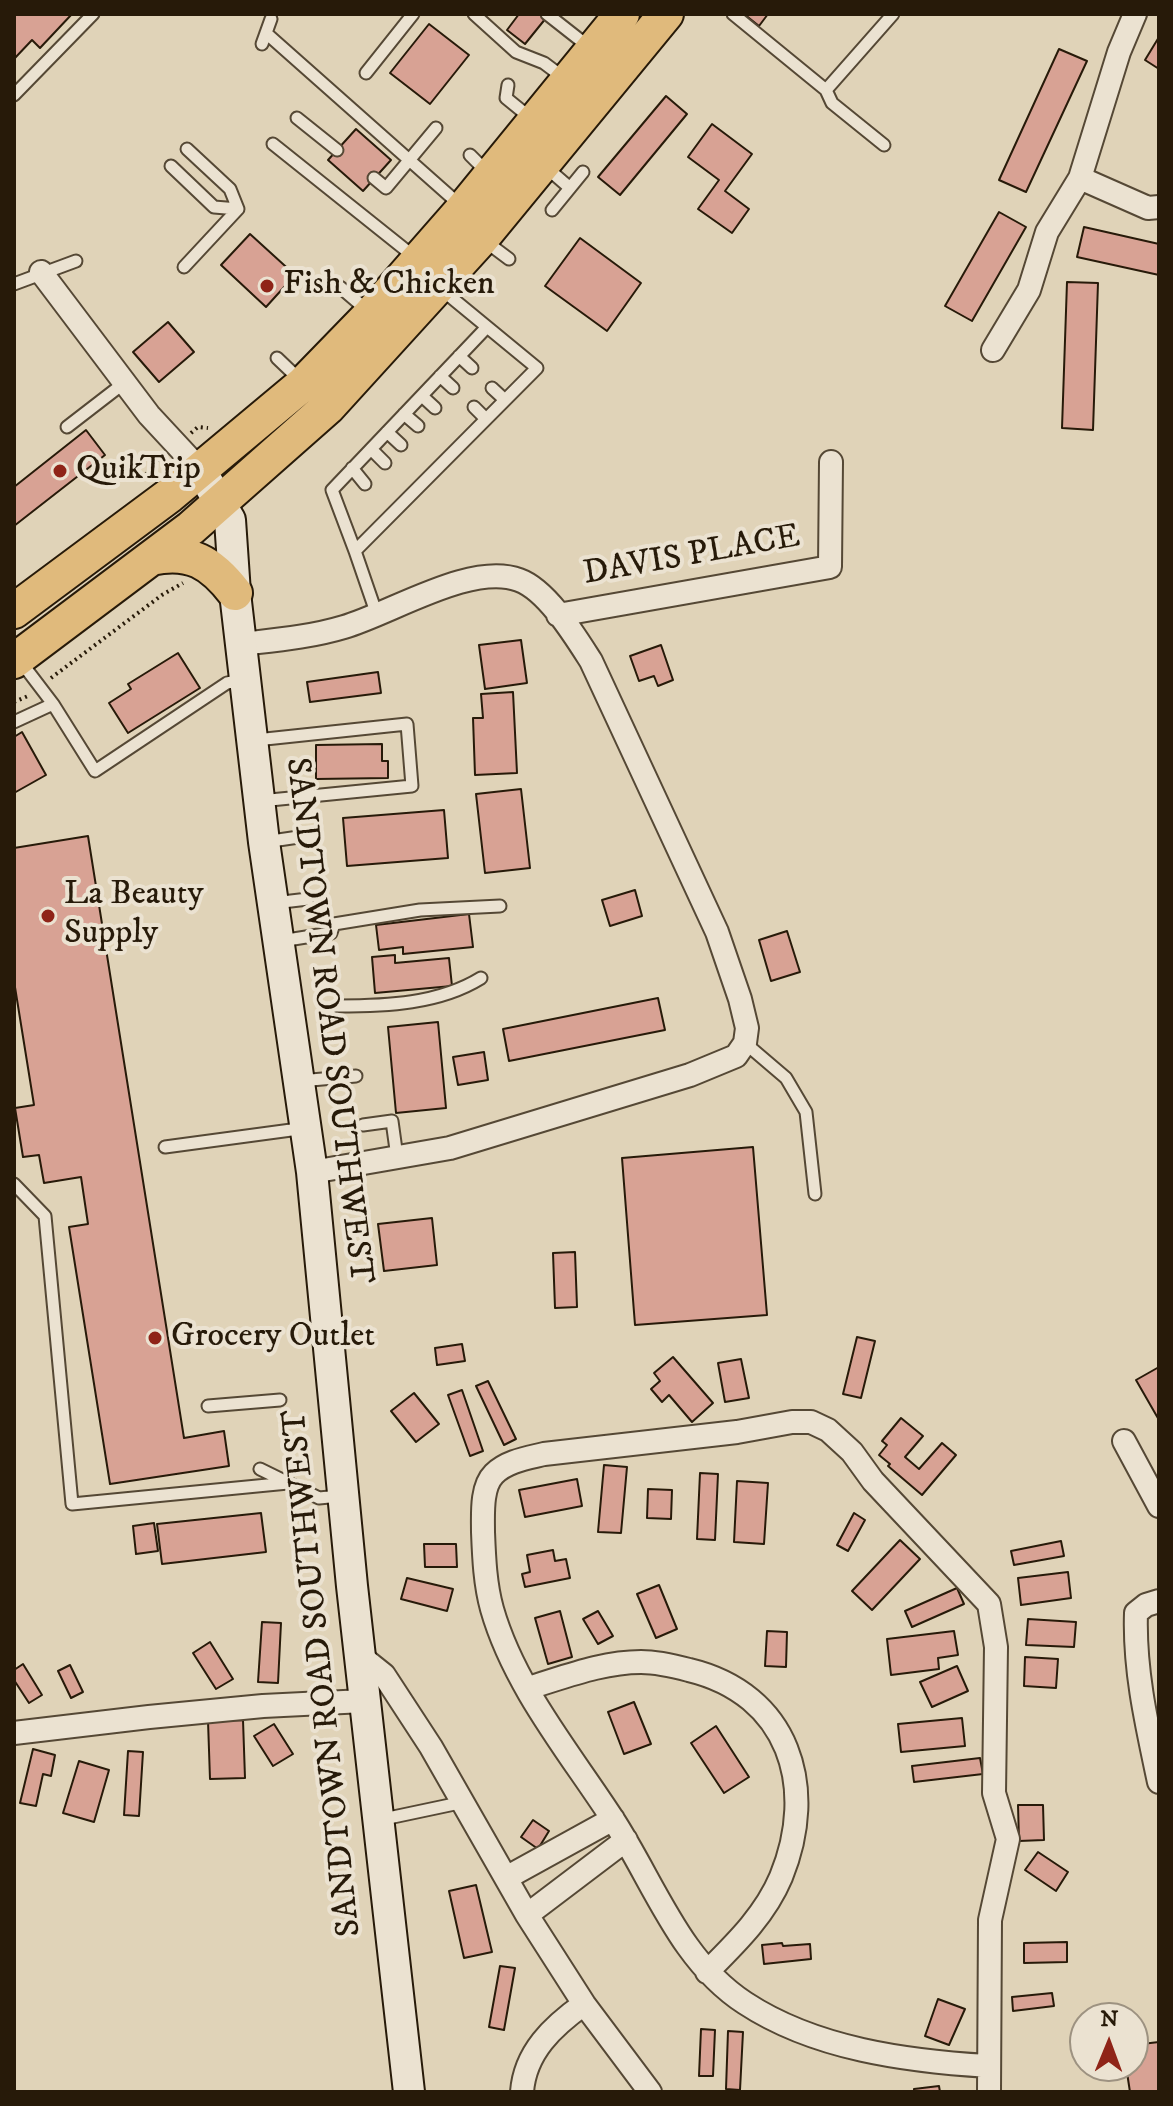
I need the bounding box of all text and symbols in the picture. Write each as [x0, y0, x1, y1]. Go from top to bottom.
place label: Fish & Chicken [283, 266, 495, 306]
marker: Fish & Chicken [258, 277, 276, 295]
place label: QuikTrip [76, 451, 201, 491]
marker: QuikTrip [51, 462, 69, 480]
street label: DAVIS PLACE [581, 518, 803, 596]
street label: SANDTOWN ROAD SOUTHWEST [274, 755, 380, 1287]
place label: La Beauty Supply [64, 876, 204, 956]
marker: La Beauty Supply [39, 907, 57, 925]
place label: Grocery Outlet [171, 1318, 375, 1358]
marker: Grocery Outlet [146, 1329, 164, 1347]
street label: SANDTOWN ROAD SOUTHWEST [276, 1407, 372, 1939]
north arrow [1069, 2002, 1149, 2082]
text: N [1100, 2006, 1119, 2033]

